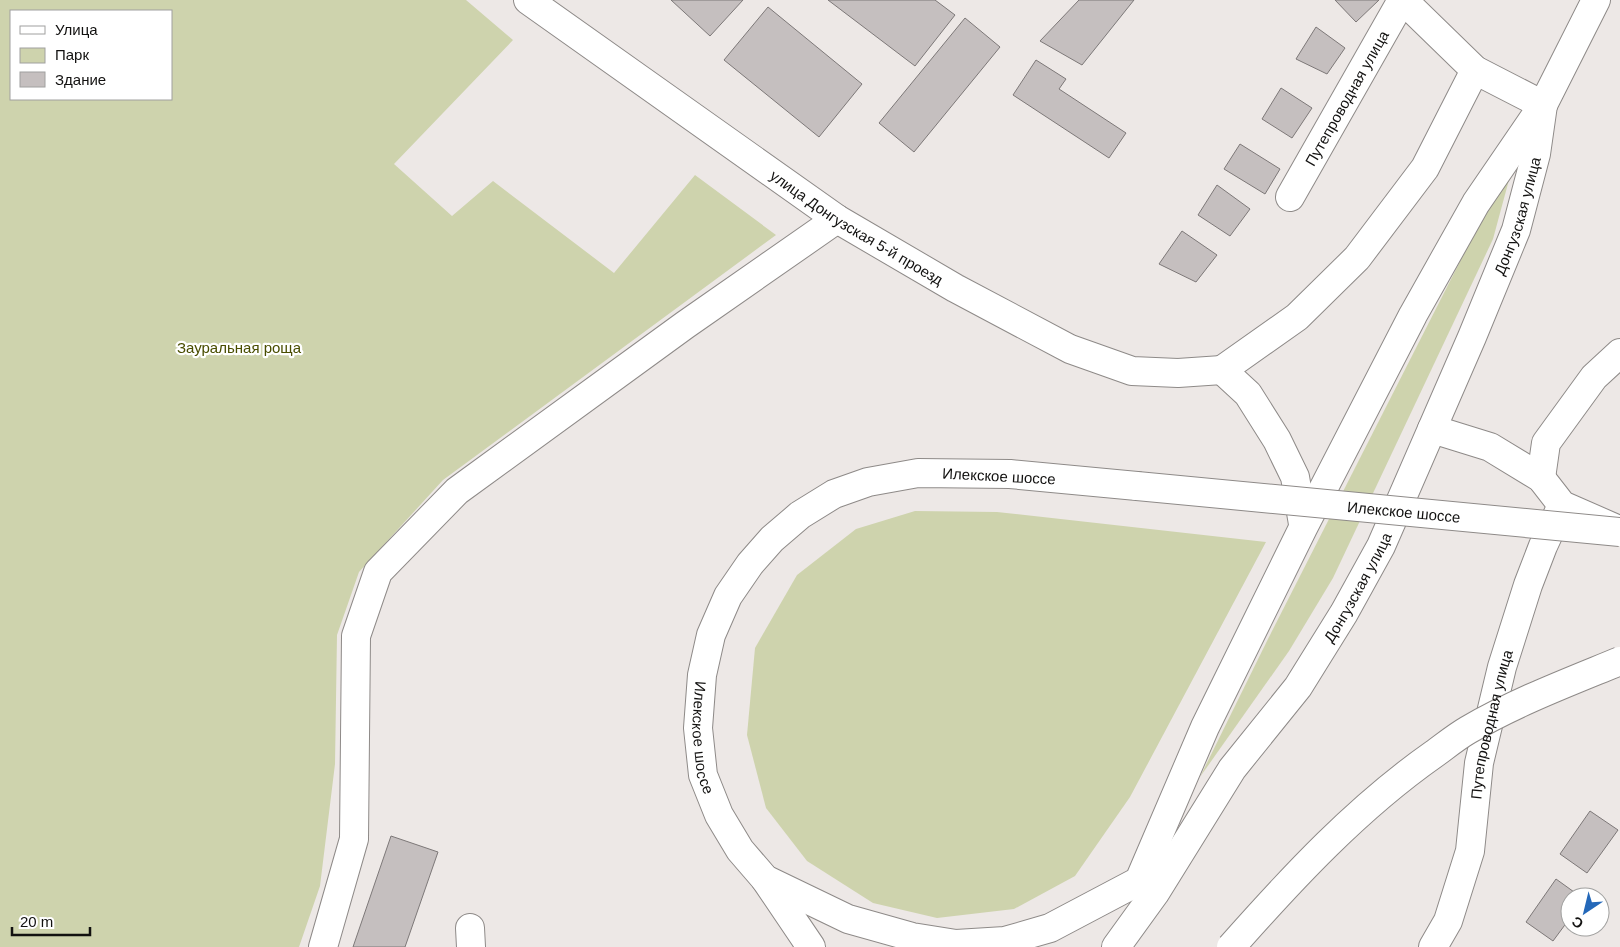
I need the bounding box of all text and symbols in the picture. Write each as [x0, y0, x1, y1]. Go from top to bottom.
legend [10, 10, 172, 100]
text: Улица [55, 21, 98, 38]
street label: Путепроводная улица [1301, 27, 1392, 169]
text: Парк [55, 46, 89, 63]
text: Здание [55, 71, 106, 88]
street label: Донгузская улица [1490, 154, 1544, 277]
street label: улица Донгузская 5-й проезд [767, 166, 947, 288]
park label: Зауральная роща [177, 339, 302, 356]
street label: Илекское шоссе [942, 465, 1056, 487]
street label: Илекское шоссе [1347, 498, 1461, 525]
street label: Донгузская улица [1320, 529, 1395, 645]
street label: Путепроводная улица [1467, 647, 1516, 800]
street label: Илекское шоссе [689, 681, 718, 796]
north arrow [1560, 887, 1610, 937]
scale bar [12, 904, 90, 936]
text: 20 m [20, 913, 53, 930]
text: С [1569, 913, 1586, 932]

